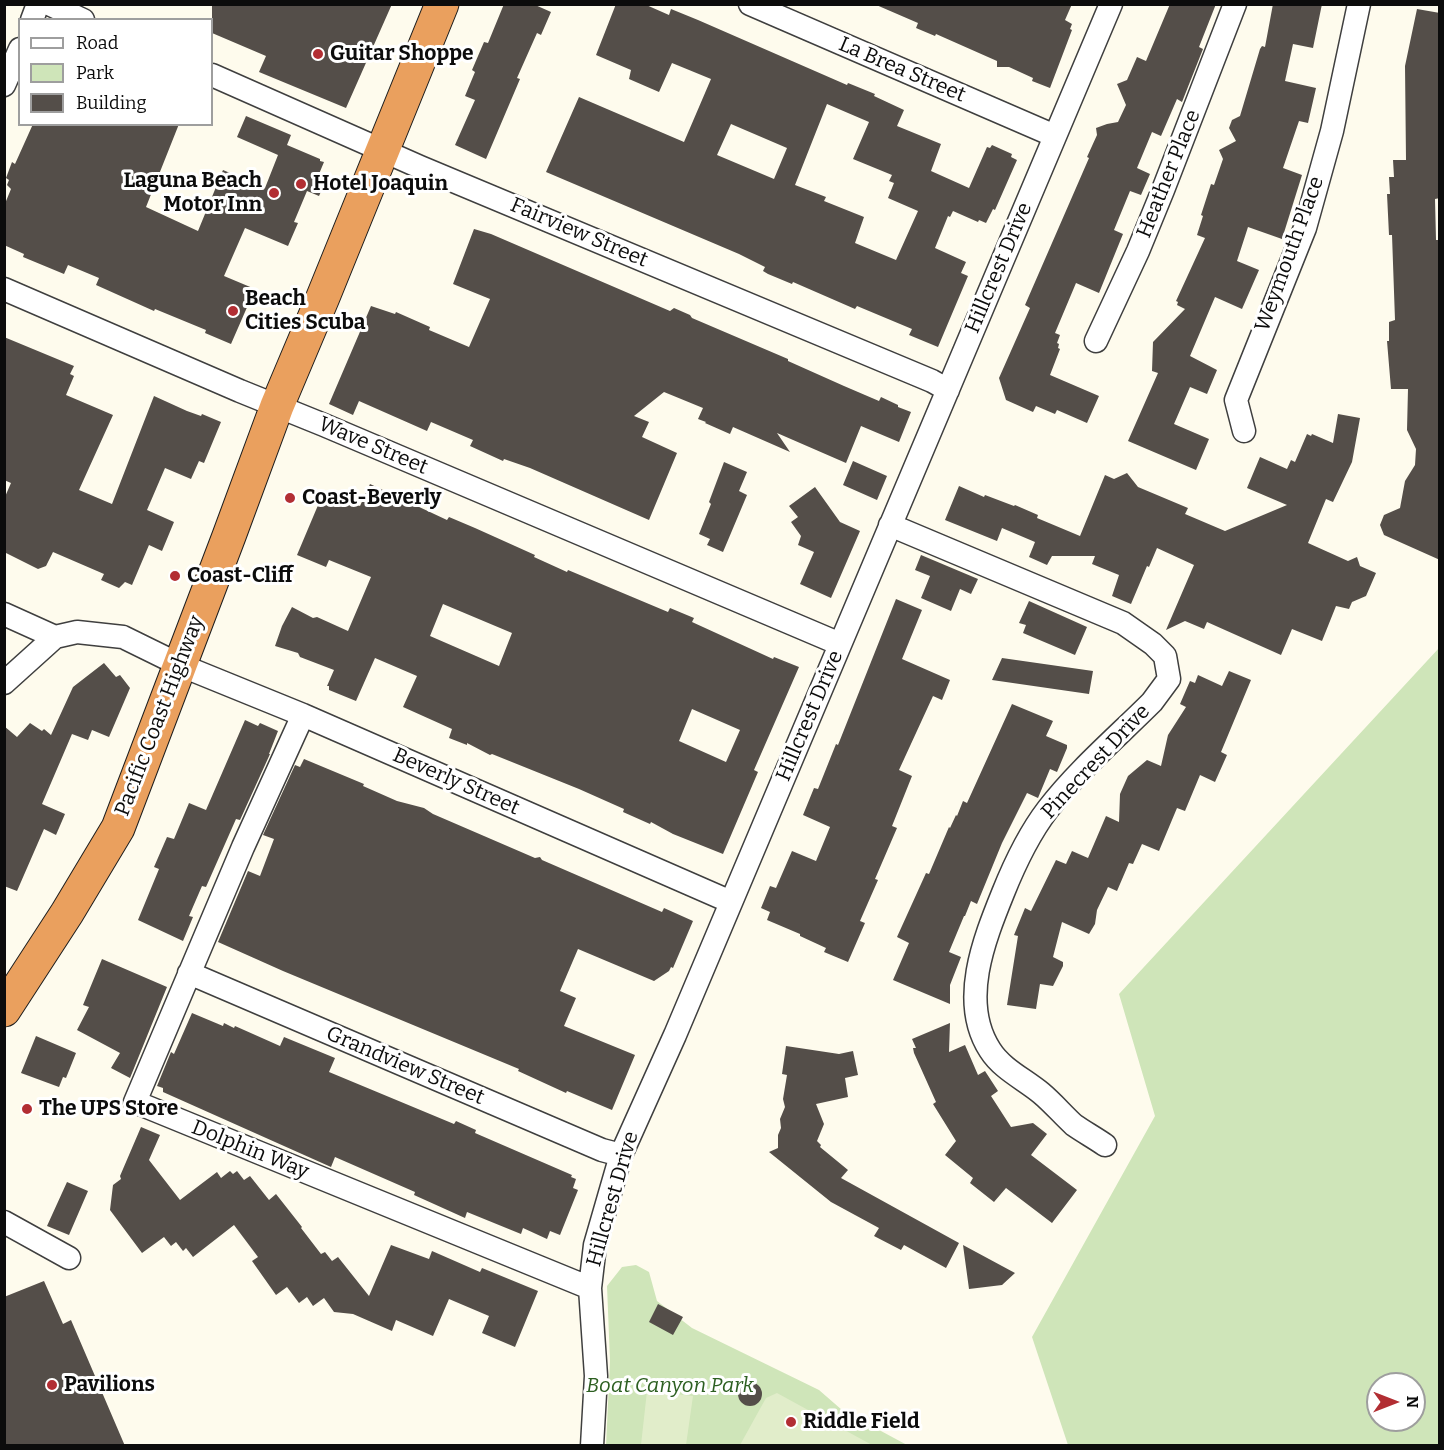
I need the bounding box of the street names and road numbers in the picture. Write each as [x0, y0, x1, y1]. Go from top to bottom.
street label: La Brea Street [835, 32, 969, 108]
street label: Heather Place [1132, 106, 1206, 242]
street label: Weymouth Place [1250, 173, 1330, 335]
street label: Fairview Street [506, 193, 652, 273]
street label: Hillcrest Drive [960, 199, 1038, 337]
street label: Wave Street [315, 412, 431, 480]
street label: Pacific Coast Highway [110, 612, 210, 820]
street label: Hillcrest Drive [771, 647, 849, 785]
street label: Pinecrest Drive [1036, 699, 1156, 825]
street label: Beverly Street [389, 743, 523, 821]
street label: Grandview Street [322, 1021, 488, 1111]
street label: Dolphin Way [188, 1115, 312, 1185]
street label: Hillcrest Drive [582, 1129, 644, 1269]

